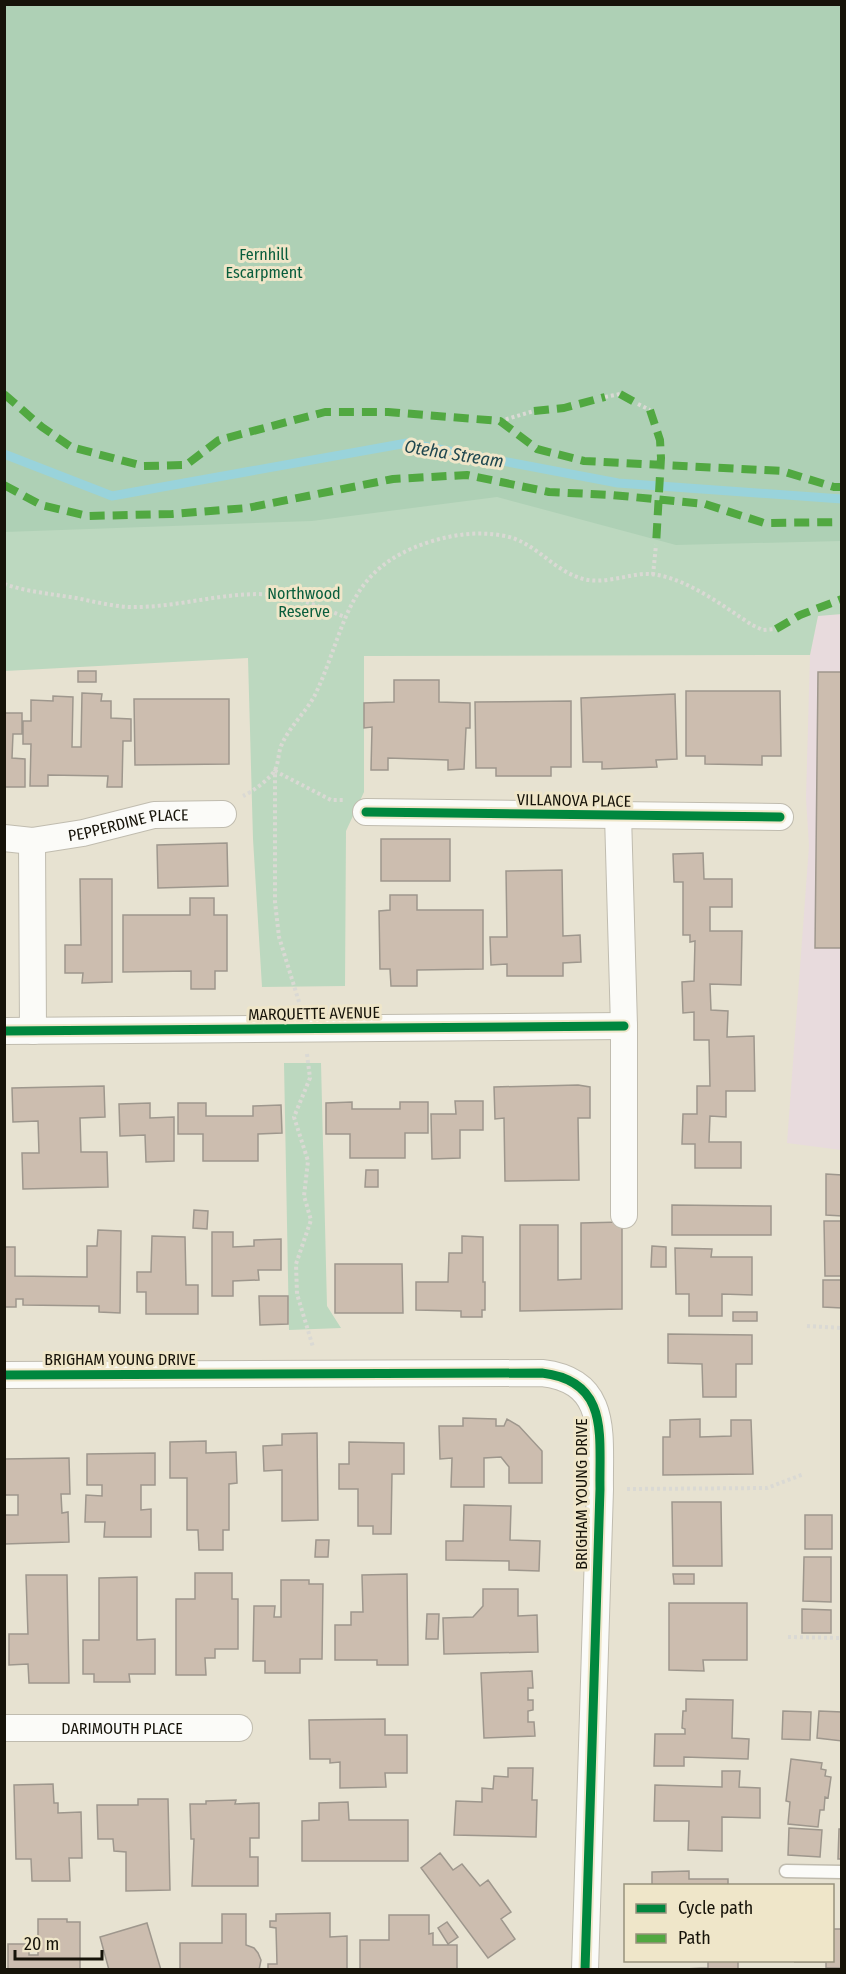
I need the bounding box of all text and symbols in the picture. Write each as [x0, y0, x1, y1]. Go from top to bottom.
park label: Fernhill Escarpment [226, 245, 303, 282]
water label: Oteha Stream [403, 435, 505, 473]
park label: Northwood Reserve [267, 584, 341, 621]
street label: VILLANOVA PLACE [517, 790, 631, 811]
street label: PEPPERDINE PLACE [67, 805, 189, 845]
street label: MARQUETTE AVENUE [248, 1003, 380, 1024]
street label: BRIGHAM YOUNG DRIVE [44, 1350, 196, 1369]
street label: BRIGHAM YOUNG DRIVE [572, 1418, 591, 1570]
street label: DARIMOUTH PLACE [61, 1719, 183, 1738]
legend [624, 1884, 834, 1962]
text: Cycle path [678, 1897, 753, 1919]
scale bar [15, 1923, 102, 1961]
text: Path [678, 1927, 711, 1949]
text: 20 m [24, 1933, 59, 1955]

